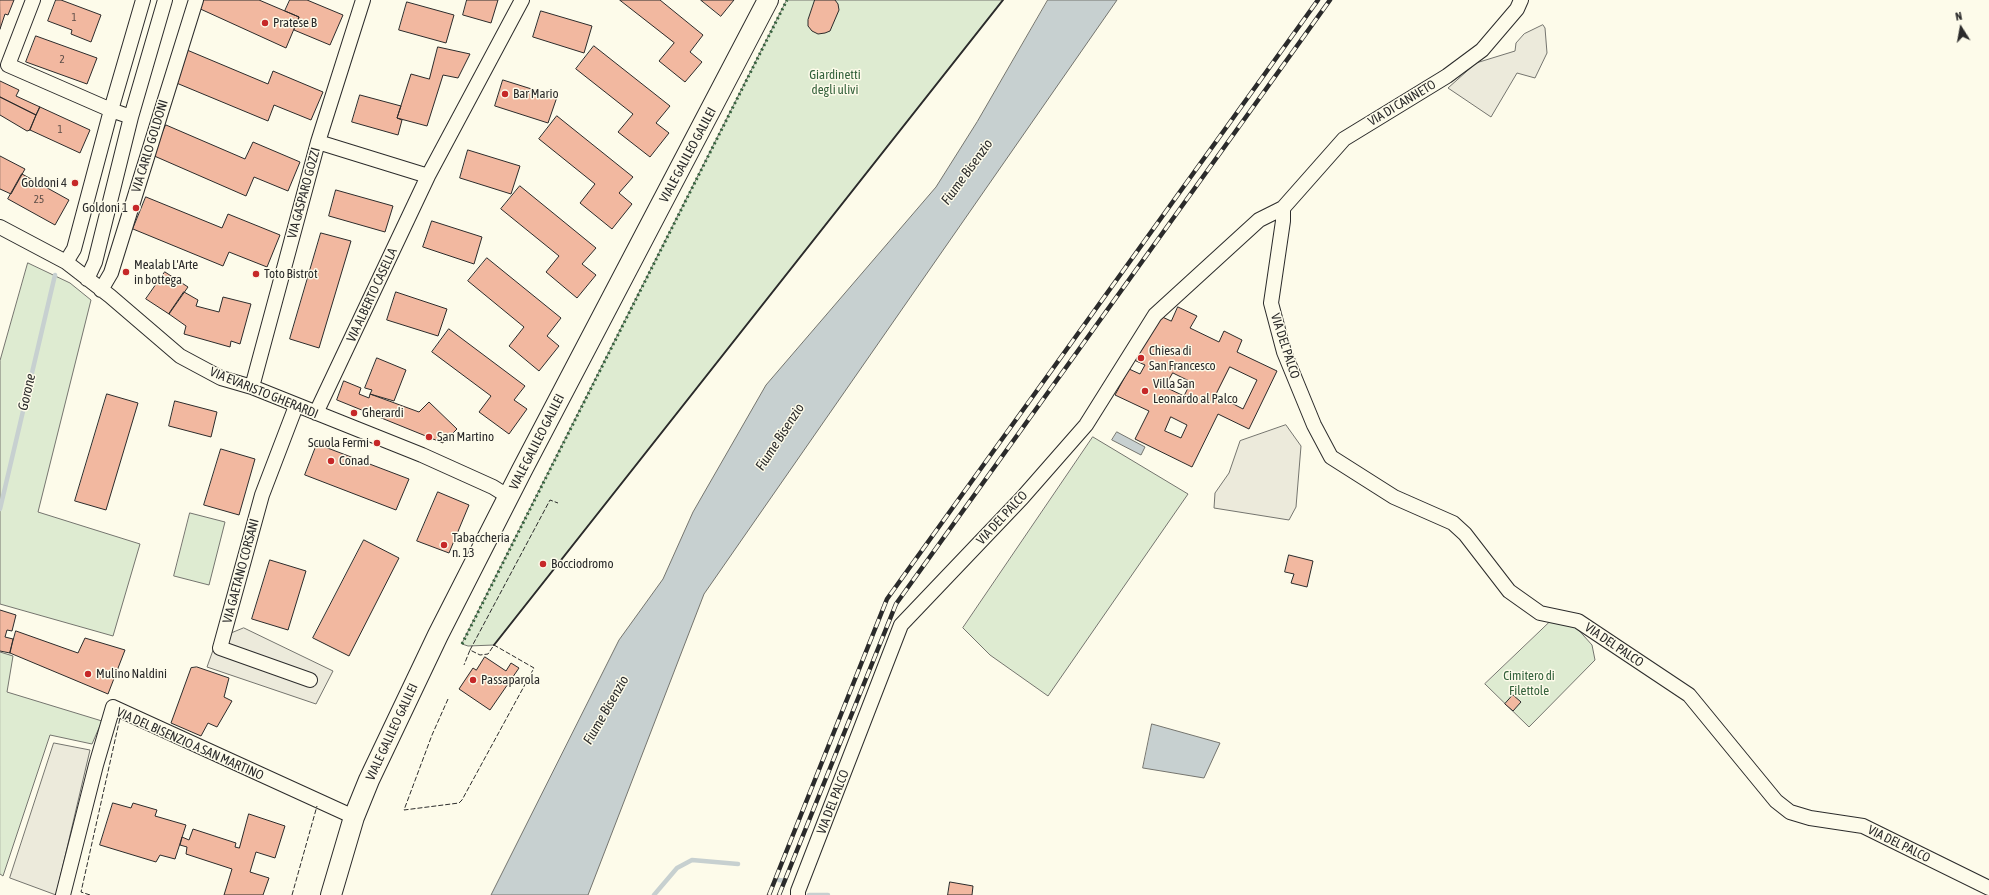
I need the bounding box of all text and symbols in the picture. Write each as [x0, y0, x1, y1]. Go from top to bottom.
north arrow [1941, 8, 1981, 48]
text: N [1954, 10, 1963, 23]
house number: 1 [71, 11, 77, 25]
place label: Pratese B [273, 15, 317, 31]
marker: Pratese B [260, 18, 270, 28]
house number: 2 [59, 53, 65, 67]
park label: Giardinetti degli ulivi [809, 67, 861, 98]
street label: VIA DI CANNETO [1365, 77, 1439, 129]
place label: Bar Mario [513, 86, 559, 102]
marker: Bar Mario [500, 89, 510, 99]
street label: VIA CARLO GOLDONI [128, 98, 172, 194]
street label: VIALE GALILEO GALILEI [656, 105, 720, 205]
house number: 1 [57, 123, 63, 137]
water label: Fiume Bisenzio [938, 136, 996, 208]
street label: VIA GASPARO GOZZI [284, 146, 324, 240]
place label: Goldoni 4 [21, 175, 67, 191]
marker: Goldoni 4 [70, 178, 80, 188]
house number: 25 [34, 193, 44, 207]
place label: Goldoni 1 [82, 200, 128, 216]
marker: Goldoni 1 [131, 203, 141, 213]
street label: VIA ALBERTO CASELLA [343, 246, 401, 344]
place label: Mealab L'Arte in bottega [134, 257, 198, 288]
place label: Toto Bistrot [264, 266, 318, 282]
marker: Mealab L'Arte in bottega [121, 267, 131, 277]
marker: Toto Bistrot [251, 269, 261, 279]
street label: VIA DEL PALCO [1267, 311, 1303, 381]
place label: Chiesa di San Francesco [1149, 343, 1216, 374]
marker: Chiesa di San Francesco [1136, 353, 1146, 363]
street label: VIA EVARISTO GHERARDI [207, 364, 321, 422]
water label: Gorone [15, 372, 39, 412]
place label: Villa San Leonardo al Palco [1153, 376, 1238, 407]
marker: Villa San Leonardo al Palco [1140, 386, 1150, 396]
street label: VIALE GALILEO GALILEI [506, 391, 568, 493]
water label: Fiume Bisenzio [752, 400, 808, 474]
place label: Gherardi [362, 405, 404, 421]
marker: Gherardi [349, 408, 359, 418]
place label: San Martino [437, 429, 494, 445]
marker: San Martino [424, 432, 434, 442]
place label: Scuola Fermi [308, 435, 369, 451]
marker: Scuola Fermi [372, 438, 382, 448]
place label: Conad [339, 453, 369, 469]
marker: Conad [326, 456, 336, 466]
street label: VIA DEL PALCO [973, 488, 1031, 548]
street label: VIA GAETANO CORSANI [220, 517, 262, 625]
place label: Tabaccheria n. 13 [452, 530, 510, 561]
marker: Tabaccheria n. 13 [439, 540, 449, 550]
place label: Bocciodromo [551, 556, 614, 572]
marker: Bocciodromo [538, 559, 548, 569]
street label: VIA DEL PALCO [1582, 620, 1646, 670]
place label: Mulino Naldini [96, 666, 167, 682]
park label: Cimitero di Filettole [1503, 668, 1555, 699]
marker: Mulino Naldini [83, 669, 93, 679]
place label: Passaparola [481, 672, 540, 688]
water label: Fiume Bisenzio [580, 673, 632, 747]
marker: Passaparola [468, 675, 478, 685]
street label: VIALE GALILEO GALILEI [363, 681, 421, 783]
street label: VIA DEL BISENZIO A SAN MARTINO [114, 704, 266, 784]
street label: VIA DEL PALCO [814, 768, 852, 836]
street label: VIA DEL PALCO [1865, 822, 1933, 866]

